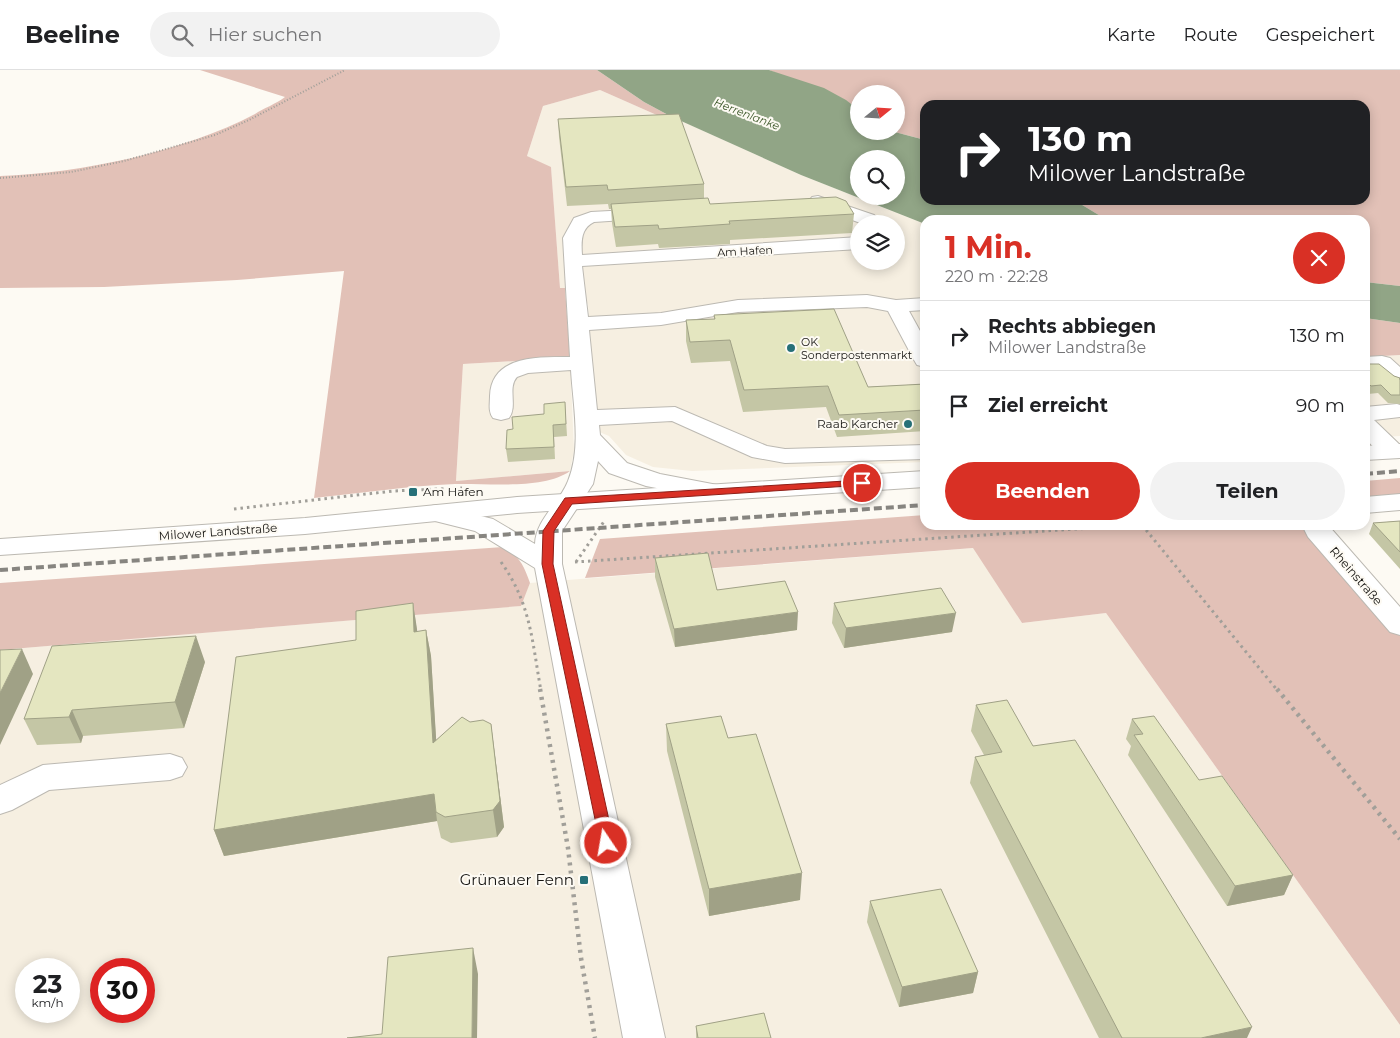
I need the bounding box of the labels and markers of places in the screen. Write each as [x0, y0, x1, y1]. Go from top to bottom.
place label: OK Sonderpostenmarkt [801, 335, 913, 362]
marker: OK Sonderpostenmarkt [785, 342, 797, 354]
place label: Raab Karcher [817, 416, 898, 431]
marker: Raab Karcher [902, 418, 914, 430]
pin [841, 462, 883, 504]
place label: Am Hafen [423, 484, 484, 499]
marker: Am Hafen [407, 486, 419, 498]
place label: Grünauer Fenn [460, 870, 574, 889]
marker: Grünauer Fenn [578, 874, 590, 886]

